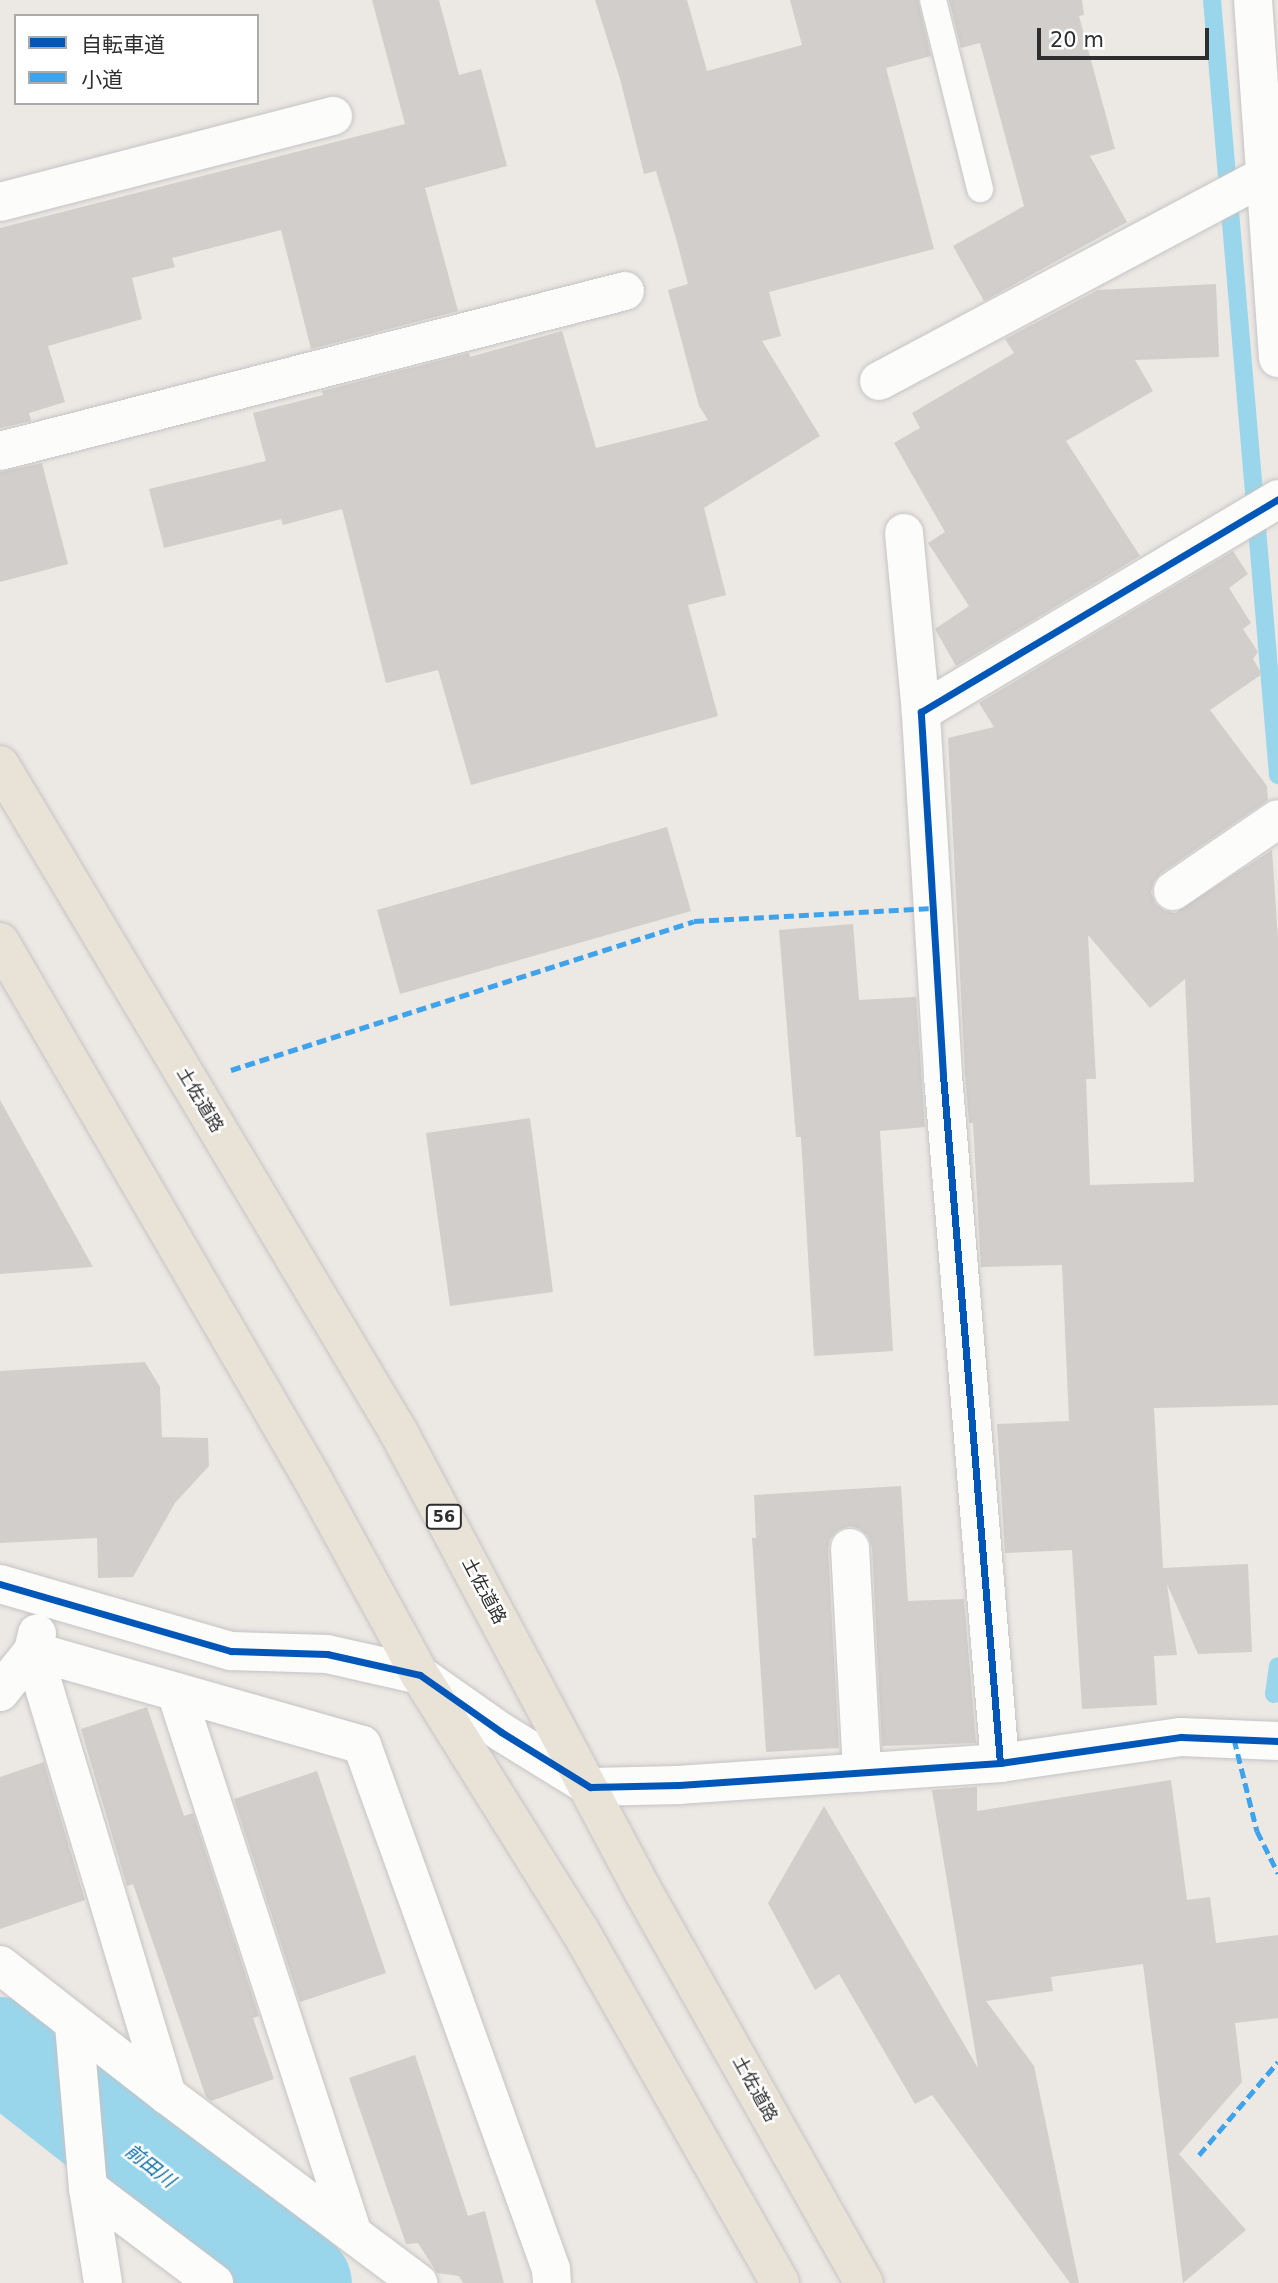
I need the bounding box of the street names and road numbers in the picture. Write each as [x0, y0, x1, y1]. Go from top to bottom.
street label: 土佐道路 [172, 1064, 228, 1136]
road number: 56 [425, 1504, 463, 1530]
street label: 土佐道路 [458, 1554, 510, 1628]
street label: 土佐道路 [728, 2052, 782, 2126]

